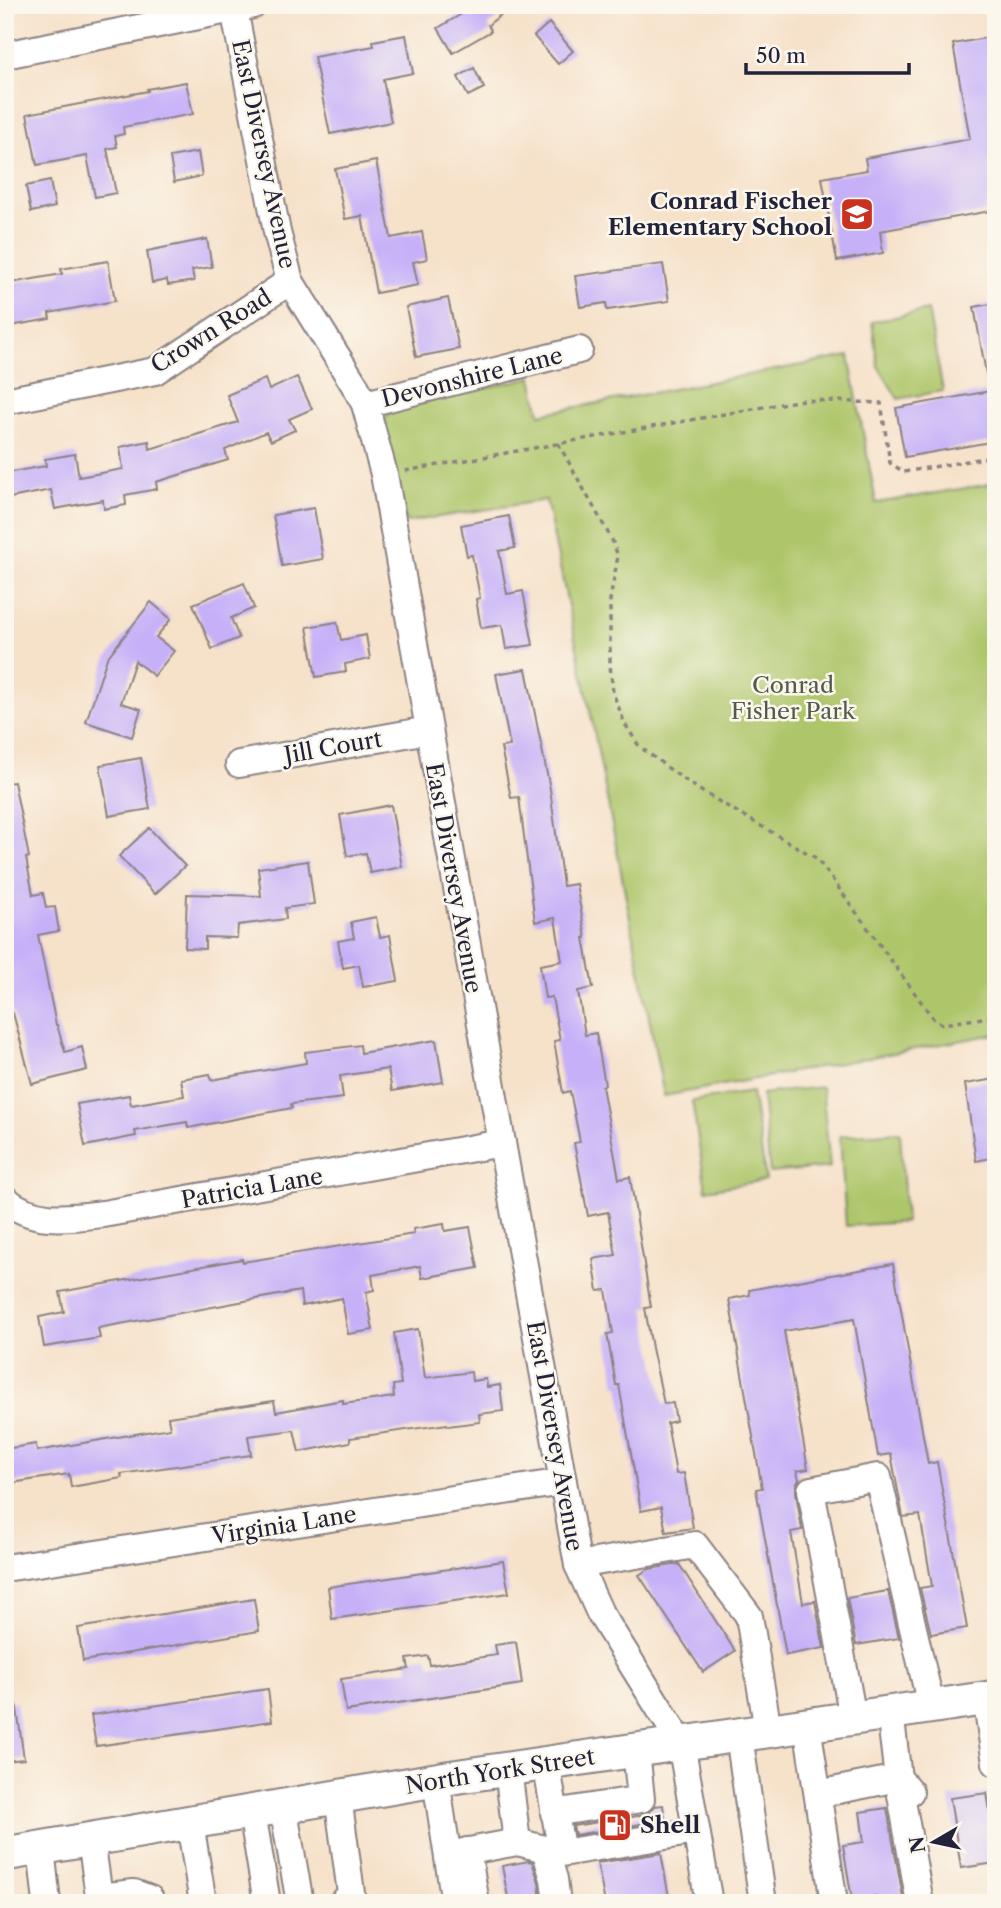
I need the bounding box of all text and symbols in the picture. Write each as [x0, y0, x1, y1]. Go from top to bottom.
scale bar [746, 32, 908, 76]
street label: East Diversey Avenue [226, 37, 302, 271]
text: 50 m [756, 43, 806, 68]
place label: Conrad Fischer Elementary School [608, 187, 833, 241]
school or university icon: Conrad Fischer Elementary School [838, 195, 876, 233]
street label: Crown Road [145, 283, 277, 379]
street label: Devonshire Lane [379, 341, 565, 413]
park label: Conrad Fisher Park [731, 671, 857, 725]
street label: Jill Court [279, 725, 384, 770]
street label: East Diversey Avenue [420, 761, 488, 995]
street label: Patricia Lane [179, 1162, 325, 1214]
street label: East Diversey Avenue [521, 1319, 589, 1553]
street label: Virginia Lane [209, 1500, 358, 1550]
street label: North York Street [403, 1742, 597, 1800]
fuel station icon: Shell [596, 1806, 634, 1844]
north arrow [900, 1806, 970, 1876]
place label: Shell [640, 1811, 700, 1839]
text: N [905, 1835, 930, 1855]

